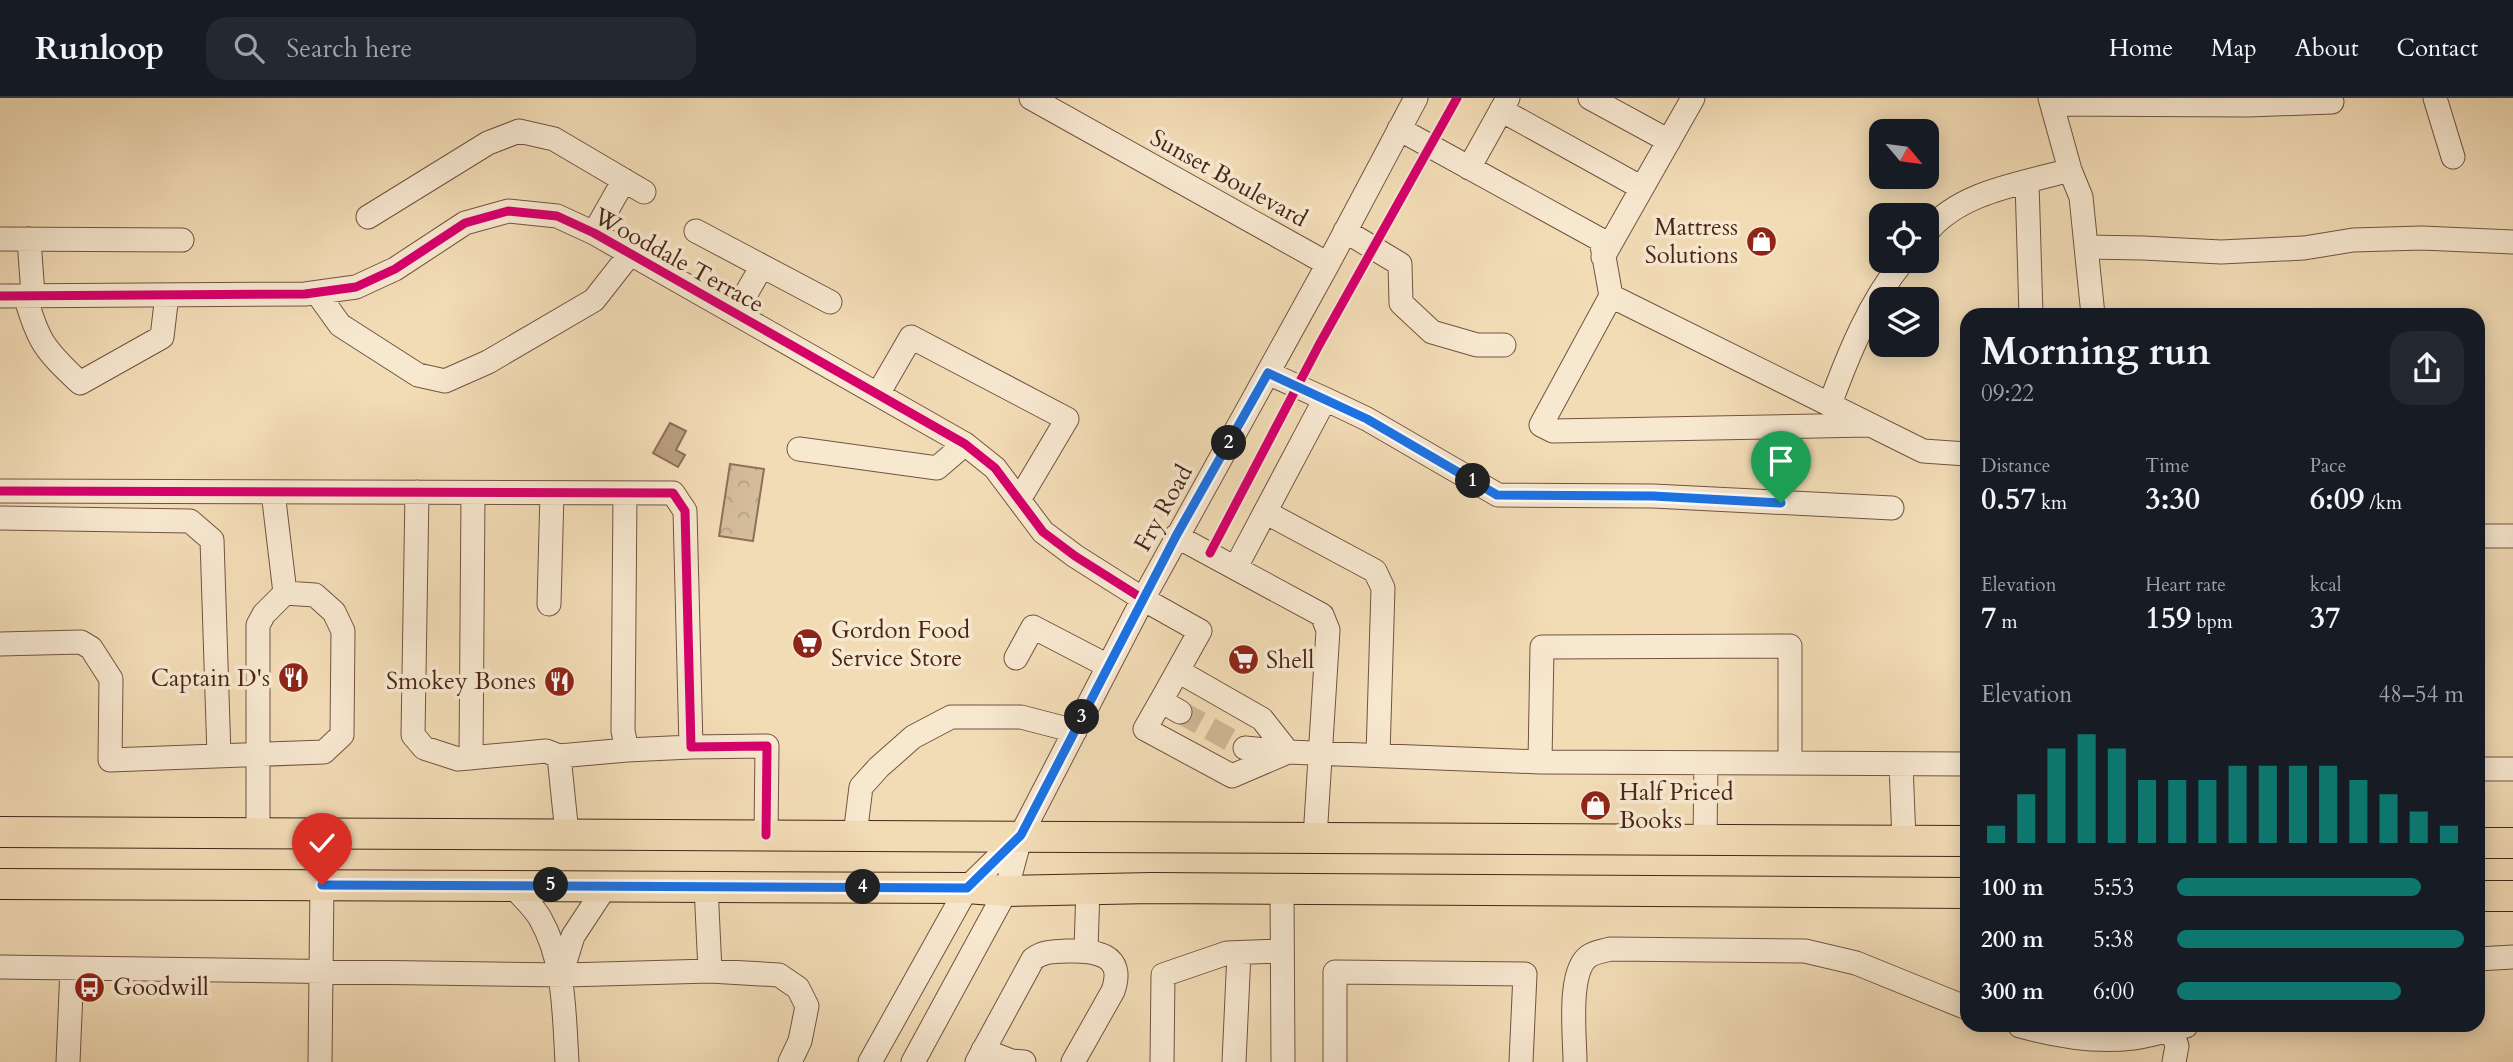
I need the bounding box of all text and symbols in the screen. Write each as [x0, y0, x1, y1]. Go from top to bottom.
search box [206, 17, 696, 80]
text: Runloop [35, 26, 164, 71]
icon: search [230, 29, 268, 67]
text: Search here [286, 31, 412, 66]
text: Home [2109, 32, 2173, 65]
text: Map [2211, 32, 2257, 65]
text: About [2295, 32, 2359, 65]
text: Contact [2397, 32, 2478, 65]
north arrow [1869, 119, 1939, 189]
map controls [1869, 119, 1939, 357]
street label: Sunset Boulevard [1144, 122, 1314, 235]
street label: Wooddale Terrace [587, 199, 770, 321]
button: locate [1869, 203, 1939, 273]
place label: Mattress Solutions [1645, 211, 1738, 272]
shop icon: Mattress Solutions [1744, 224, 1778, 258]
button: layers [1869, 287, 1939, 357]
text: Morning run [1981, 326, 2211, 378]
button: share [2390, 331, 2464, 405]
text: 09:22 [1981, 378, 2034, 409]
pin: 2 [1212, 426, 1246, 460]
text: 2 [1224, 429, 1233, 455]
pin [1751, 431, 1811, 503]
icon: arrive [1762, 442, 1800, 480]
text: Distance [1981, 453, 2050, 479]
text: Time [2145, 453, 2189, 479]
text: Pace [2310, 453, 2346, 479]
street label: Fry Road [1126, 459, 1201, 557]
pin: 1 [1456, 464, 1490, 498]
text: 1 [1468, 467, 1477, 493]
text: 0.57 [1981, 479, 2036, 520]
text: 3:30 [2145, 479, 2200, 520]
text: 6:09 [2310, 479, 2364, 520]
text: km [2036, 490, 2067, 516]
text: /km [2364, 490, 2402, 516]
text: Elevation [1981, 572, 2056, 598]
text: Heart rate [2145, 572, 2226, 598]
text: kcal [2310, 572, 2342, 598]
text: 7 [1981, 598, 1996, 639]
text: 159 [2145, 598, 2191, 639]
text: 37 [2310, 598, 2340, 639]
text: m [1996, 609, 2018, 635]
text: bpm [2191, 609, 2233, 635]
place label: Gordon Food Service Store [831, 614, 970, 675]
supermarket icon: Gordon Food Service Store [791, 627, 825, 661]
supermarket icon: Shell [1226, 643, 1260, 677]
place label: Shell [1266, 644, 1314, 677]
restaurant icon: Captain D's [276, 661, 310, 695]
place label: Captain D's [151, 662, 270, 695]
restaurant icon: Smokey Bones [542, 664, 576, 698]
place label: Smokey Bones [386, 665, 536, 698]
text: Elevation [1981, 679, 2072, 710]
text: 48–54 m [2379, 679, 2464, 710]
pin: 3 [1064, 700, 1100, 734]
text: 3 [1077, 703, 1086, 729]
place label: Half Priced Books [1619, 776, 1734, 837]
shop icon: Half Priced Books [1579, 789, 1613, 823]
pin [292, 813, 352, 885]
icon: check [303, 824, 341, 862]
pin: 5 [534, 868, 568, 902]
pin: 4 [846, 870, 880, 904]
text: 5 [546, 871, 555, 897]
text: 100 m [1981, 872, 2044, 903]
text: 5:53 [2093, 872, 2134, 903]
text: 4 [858, 873, 867, 899]
text: 200 m [1981, 924, 2044, 955]
text: 5:38 [2093, 924, 2134, 955]
bus stop icon: Goodwill [73, 970, 107, 1004]
place label: Goodwill [113, 971, 209, 1004]
text: 300 m [1981, 976, 2044, 1007]
text: 6:00 [2093, 976, 2134, 1007]

